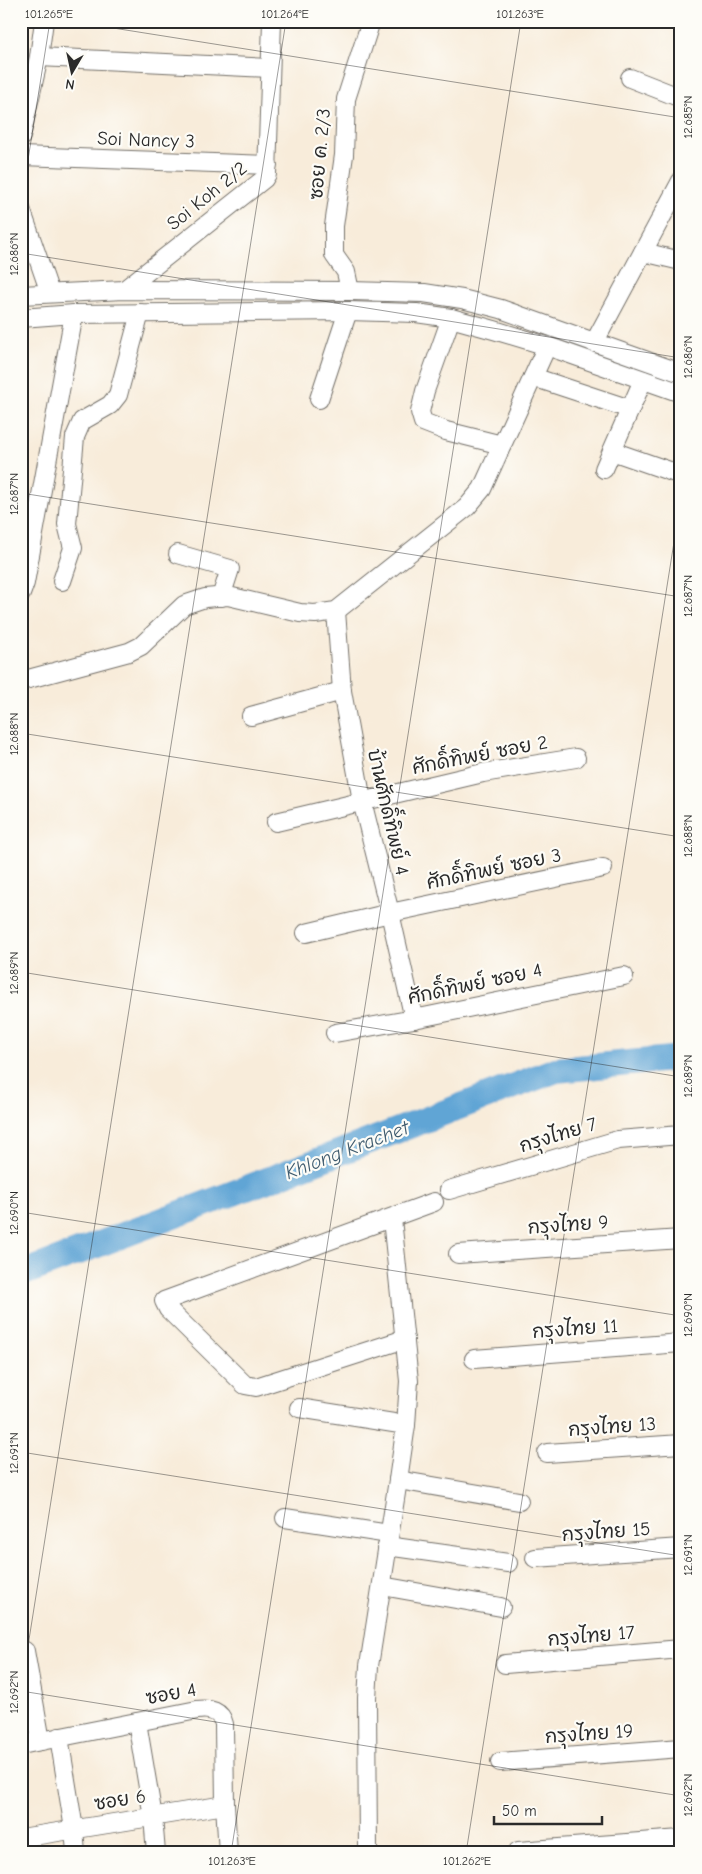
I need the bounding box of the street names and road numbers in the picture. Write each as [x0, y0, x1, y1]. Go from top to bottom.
street label: ซอย ค. 2/3 [305, 107, 335, 201]
street label: Soi Nancy 3 [97, 127, 195, 153]
street label: Soi Koh 2/2 [163, 157, 251, 235]
street label: ศักดิ์ทิพย์ ซอย 2 [409, 725, 549, 779]
street label: บ้านศักดิ์ทิพย์ 4 [363, 745, 419, 877]
street label: ศักดิ์ทิพย์ ซอย 3 [423, 838, 563, 894]
street label: ศักดิ์ทิพย์ ซอย 4 [405, 953, 544, 1009]
street label: กรุงไทย 7 [516, 1111, 600, 1160]
street label: กรุงไทย 9 [527, 1209, 609, 1242]
street label: กรุงไทย 11 [531, 1313, 619, 1346]
street label: กรุงไทย 13 [567, 1411, 657, 1444]
street label: กรุงไทย 15 [561, 1516, 651, 1549]
street label: กรุงไทย 17 [546, 1619, 636, 1654]
street label: ซอย 4 [144, 1679, 198, 1709]
street label: กรุงไทย 19 [544, 1718, 634, 1751]
street label: ซอย 6 [93, 1785, 147, 1815]

